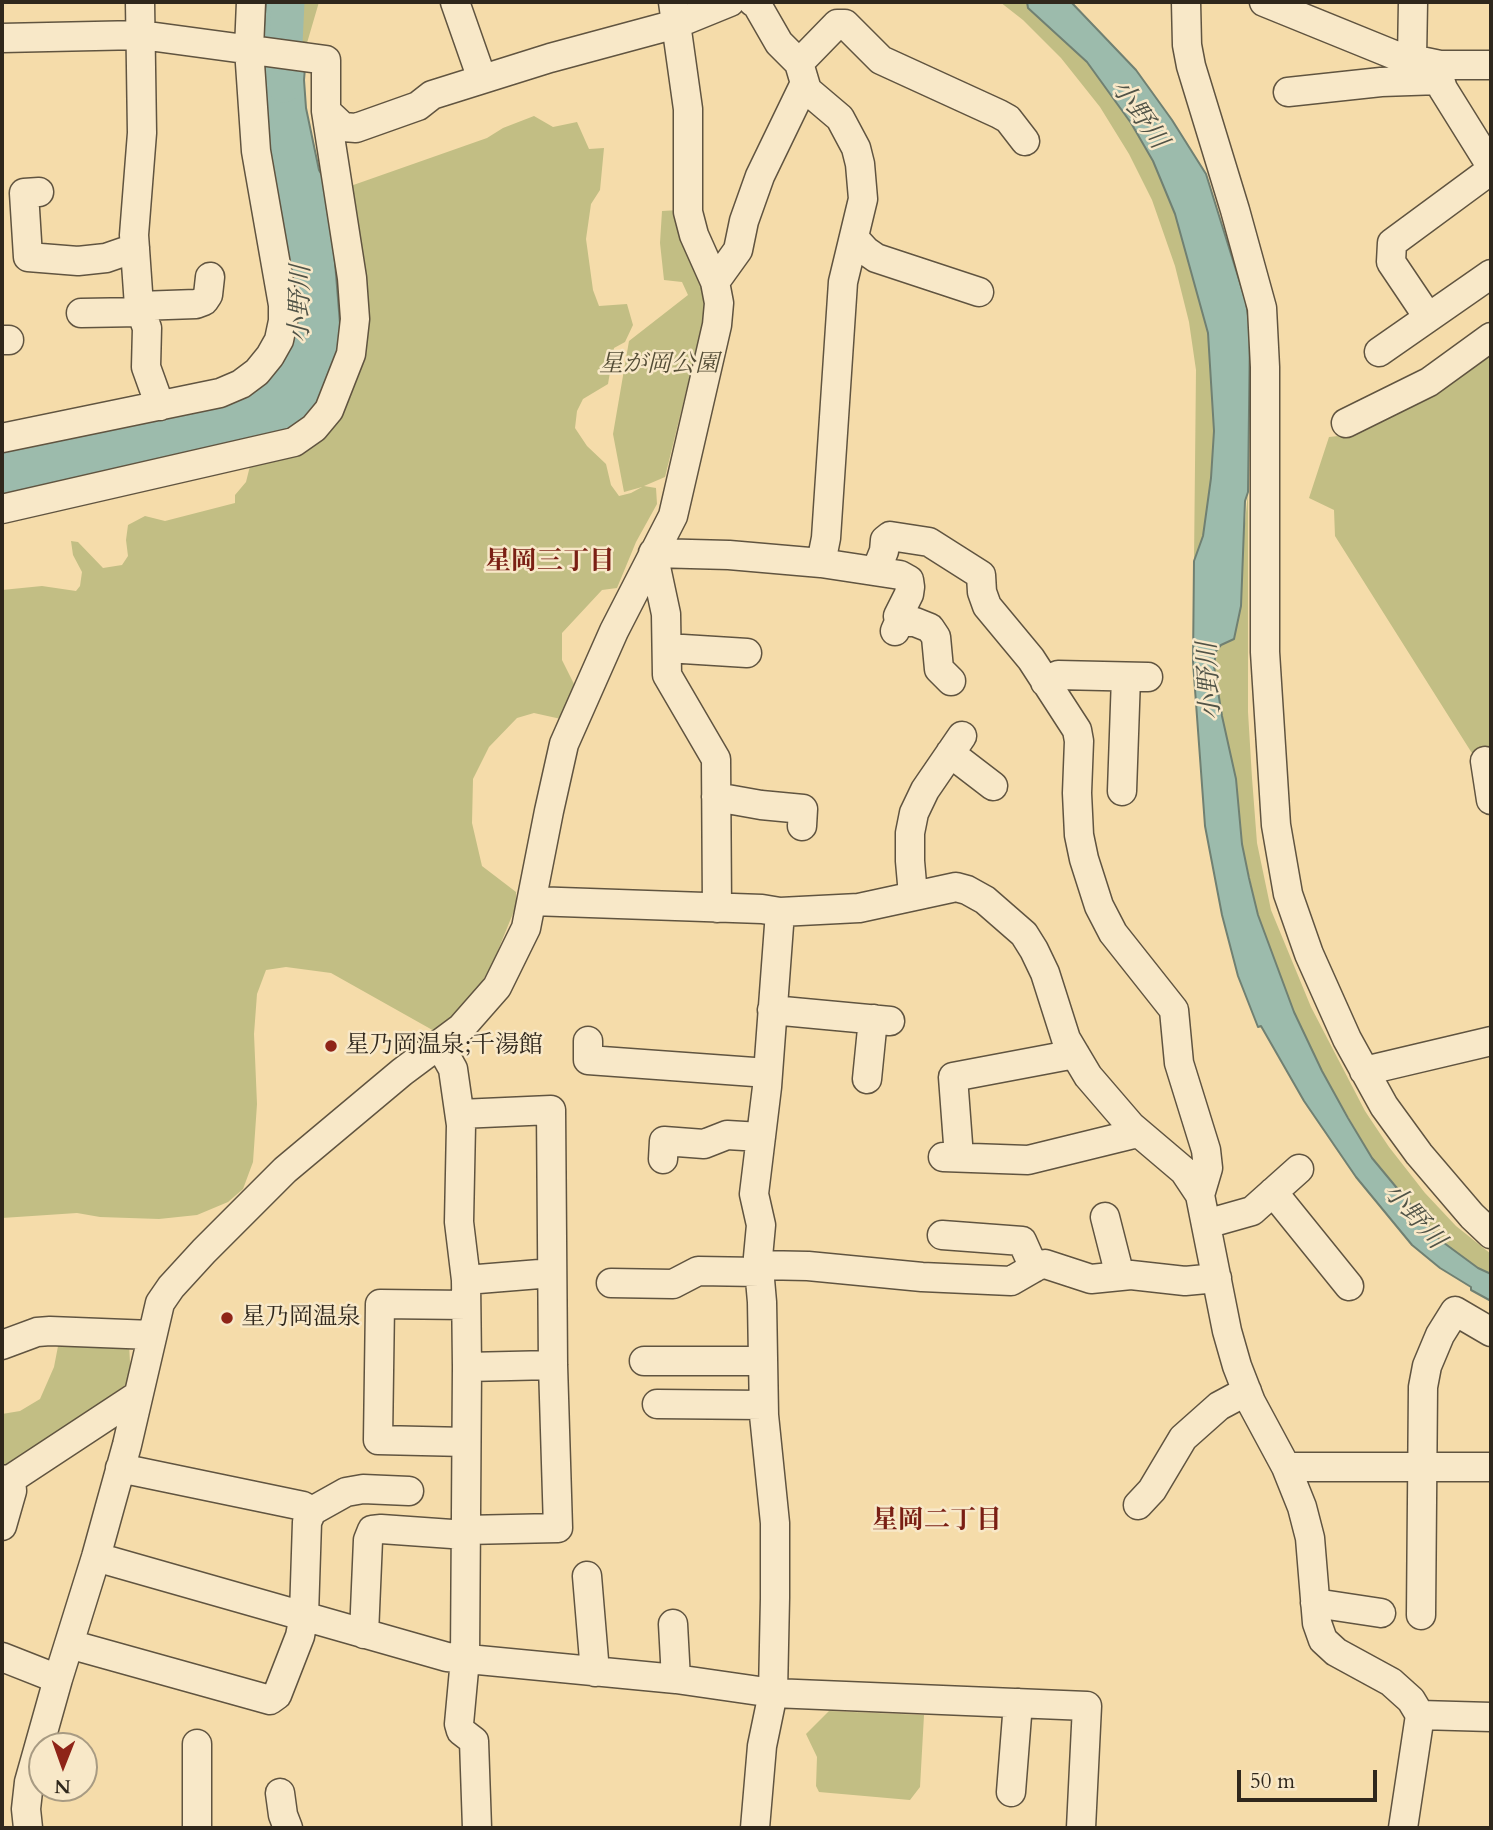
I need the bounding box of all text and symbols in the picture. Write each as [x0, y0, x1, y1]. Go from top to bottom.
water label: 小野川 [1103, 74, 1173, 156]
water label: 小野川 [286, 265, 318, 343]
park label: 星が岡公園 [599, 351, 719, 379]
district label: 星岡三丁目 [485, 547, 615, 579]
water label: 小野川 [1193, 641, 1229, 721]
place label: 星乃岡温泉;千湯館 [345, 1032, 543, 1060]
marker: 星乃岡温泉;千湯館 [323, 1038, 339, 1054]
water label: 小野川 [1375, 1178, 1451, 1256]
place label: 星乃岡温泉 [241, 1304, 361, 1332]
marker: 星乃岡温泉 [219, 1310, 235, 1326]
district label: 星岡二丁目 [872, 1506, 1002, 1538]
north arrow [28, 1732, 98, 1802]
scale bar [1241, 1756, 1381, 1800]
text: 50 m [1250, 1767, 1295, 1796]
text: N [54, 1773, 71, 1799]

